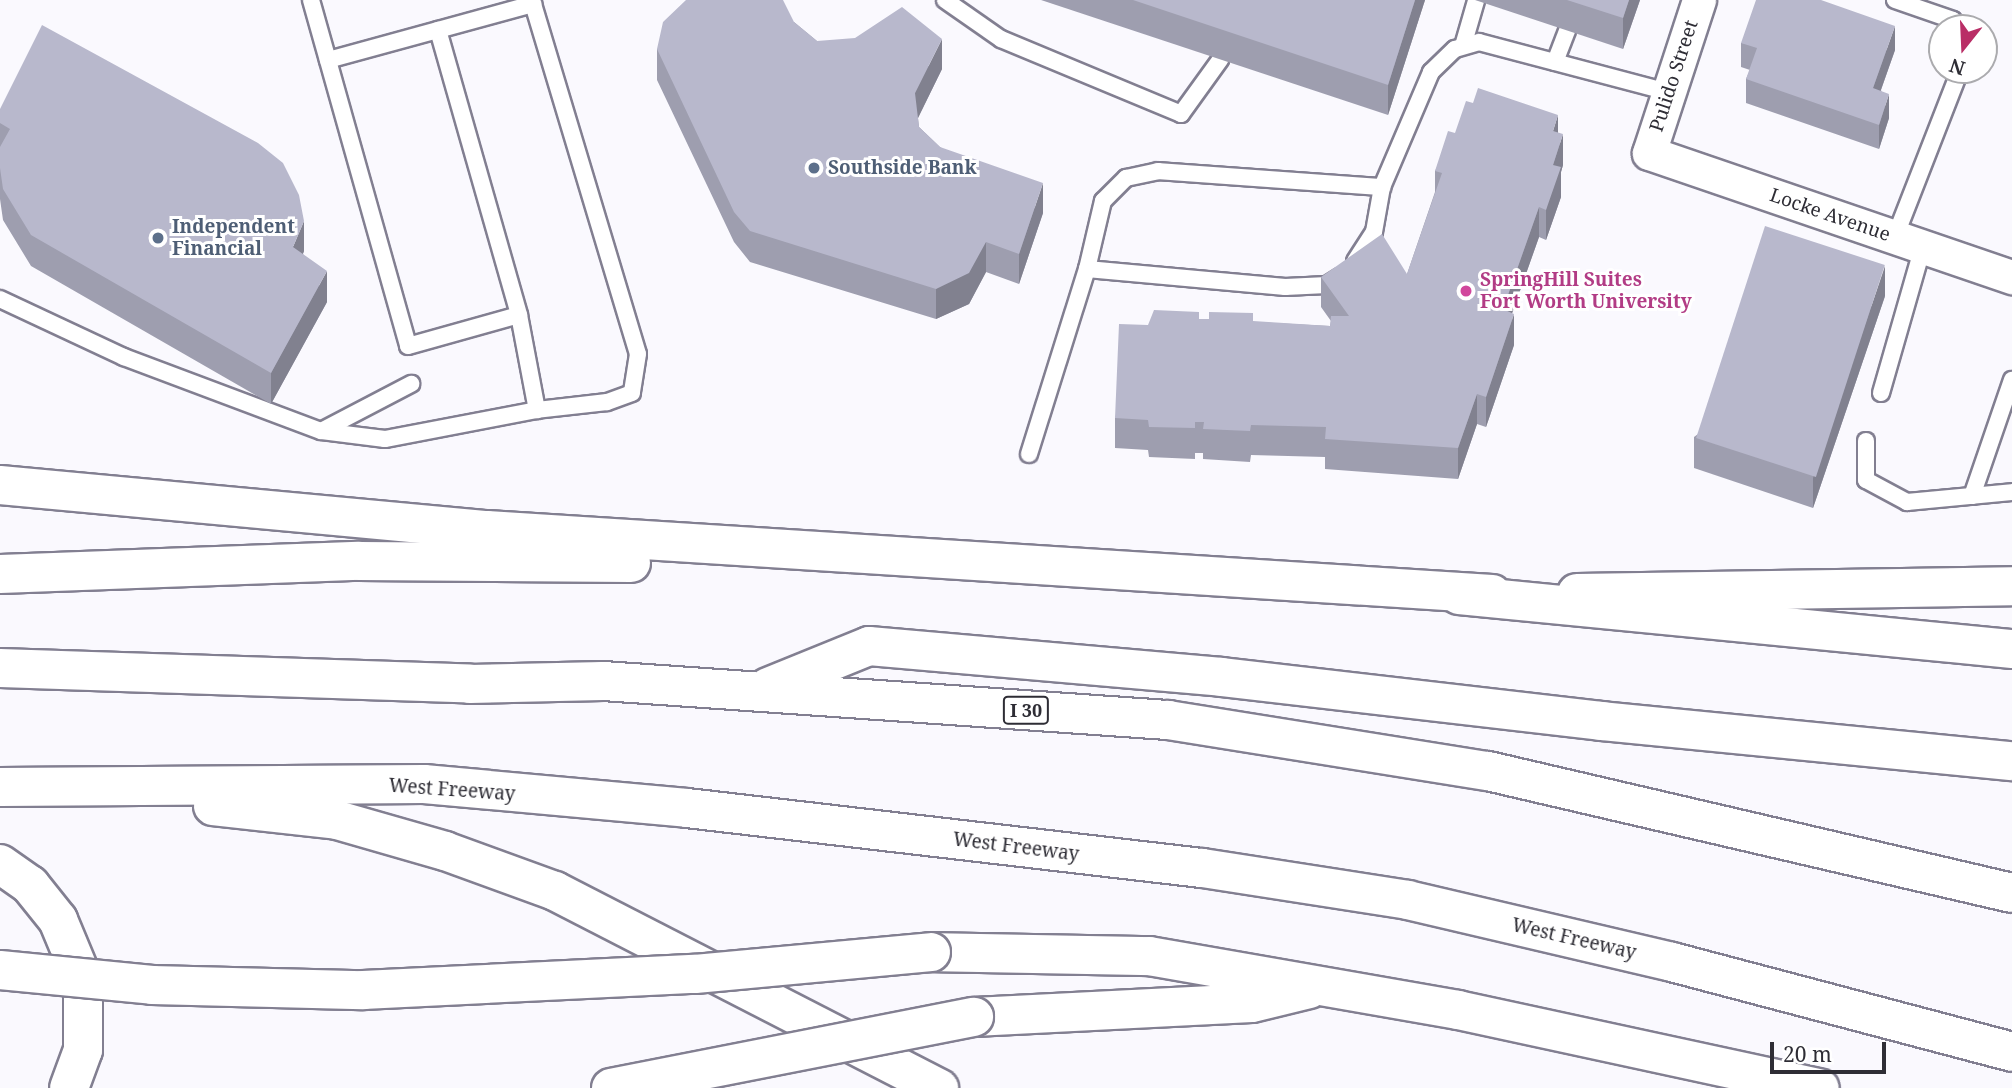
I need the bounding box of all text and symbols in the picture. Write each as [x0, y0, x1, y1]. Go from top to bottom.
north arrow [1928, 14, 1998, 84]
street label: Pulido Street [1645, 17, 1703, 135]
text: N [1946, 52, 1968, 82]
place label: Southside Bank [828, 157, 977, 179]
marker: Southside Bank [806, 160, 822, 176]
street label: Locke Avenue [1767, 184, 1893, 246]
place label: Independent Financial [172, 216, 295, 260]
marker: Independent Financial [150, 230, 166, 246]
place label: SpringHill Suites Fort Worth University [1480, 269, 1692, 313]
marker: SpringHill Suites Fort Worth University [1458, 283, 1474, 299]
road number: I 30 [1002, 696, 1050, 724]
street label: West Freeway [388, 774, 516, 806]
street label: West Freeway [952, 828, 1080, 866]
street label: West Freeway [1510, 914, 1638, 964]
scale bar [1774, 1028, 1890, 1072]
text: 20 m [1783, 1040, 1832, 1068]

